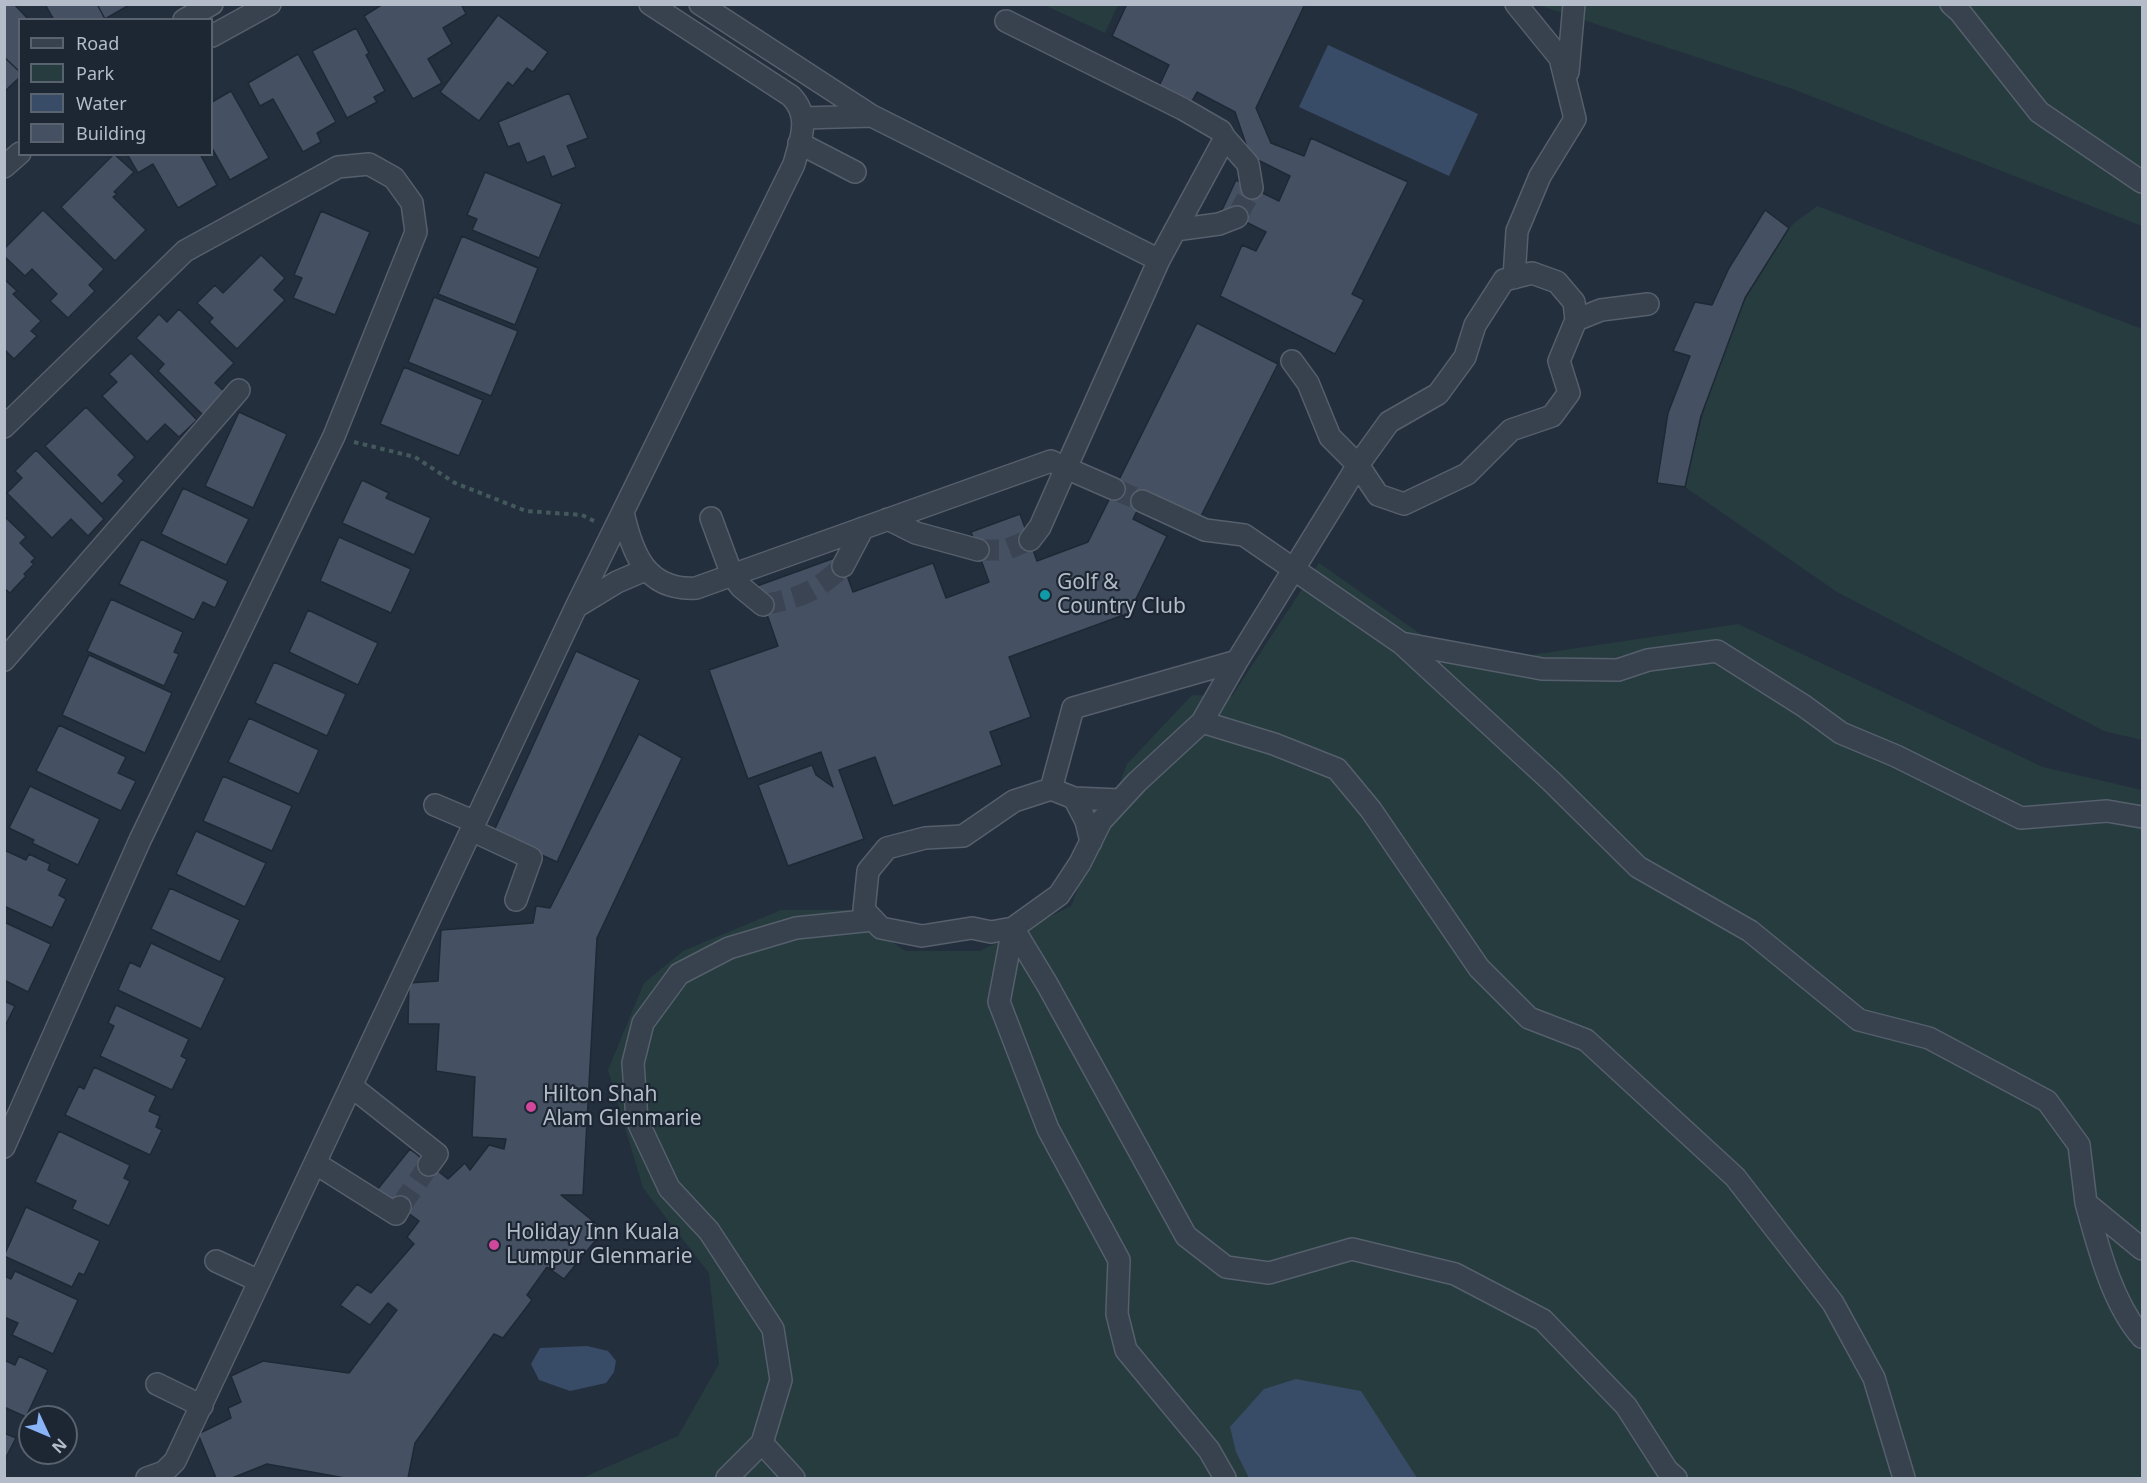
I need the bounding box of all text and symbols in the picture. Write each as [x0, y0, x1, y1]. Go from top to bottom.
legend [18, 18, 213, 156]
text: Road [76, 31, 119, 55]
text: Park [76, 61, 114, 85]
text: Water [76, 91, 127, 115]
text: Building [76, 121, 146, 145]
place label: Golf & Country Club [1057, 570, 1186, 620]
marker: Golf & Country Club [1038, 588, 1052, 602]
place label: Hilton Shah Alam Glenmarie [543, 1082, 702, 1132]
marker: Hilton Shah Alam Glenmarie [524, 1100, 538, 1114]
place label: Holiday Inn Kuala Lumpur Glenmarie [506, 1220, 693, 1270]
marker: Holiday Inn Kuala Lumpur Glenmarie [487, 1238, 501, 1252]
north arrow [18, 1405, 78, 1465]
text: N [47, 1434, 72, 1458]

